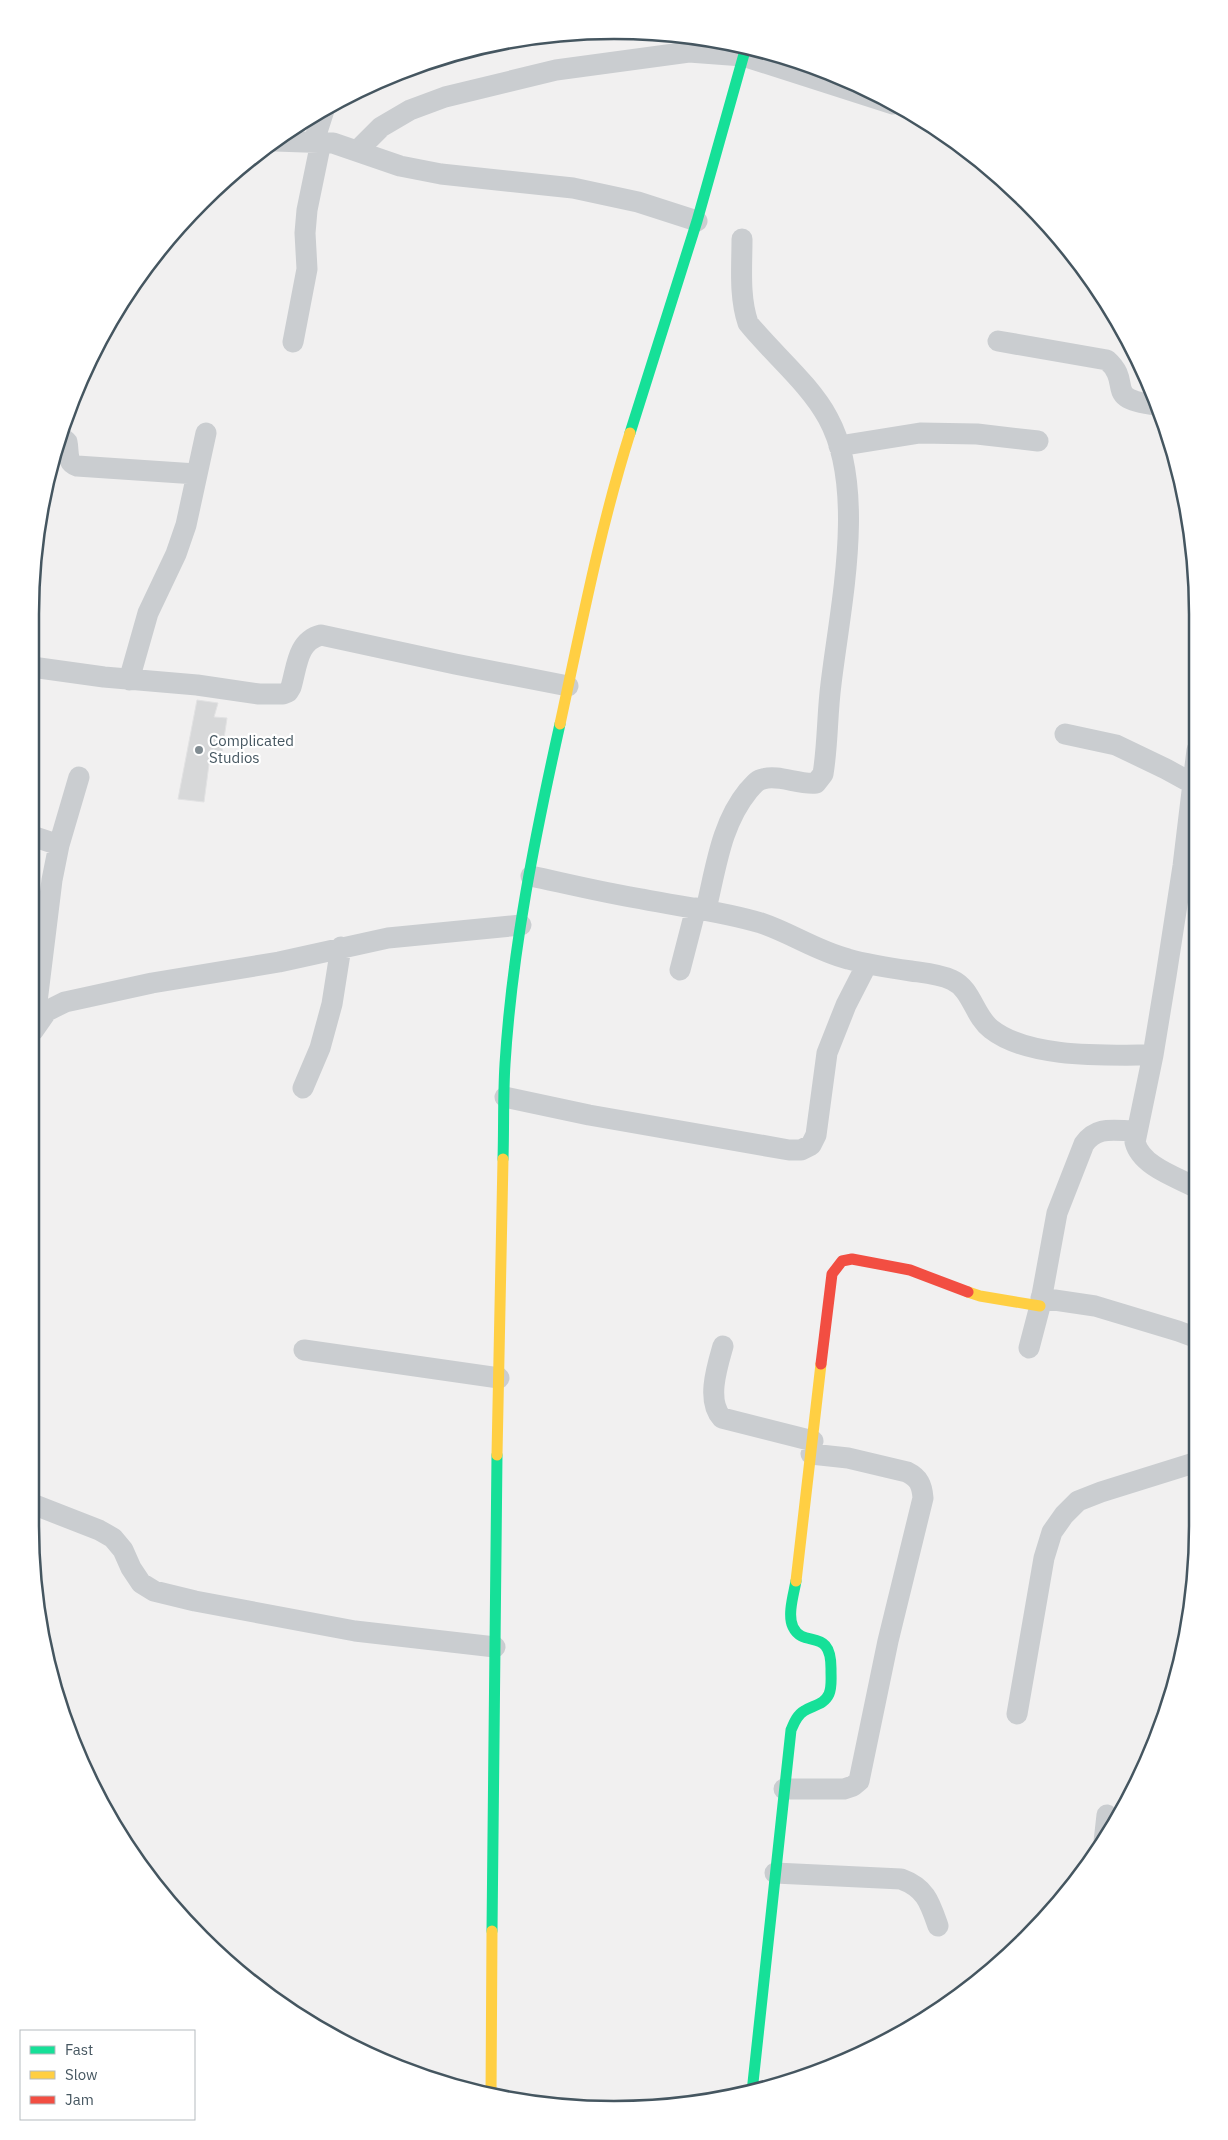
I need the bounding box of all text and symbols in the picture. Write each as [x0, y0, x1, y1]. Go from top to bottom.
place label: Complicated Studios [209, 731, 294, 767]
marker: Complicated Studios [193, 744, 205, 756]
legend [20, 2030, 195, 2120]
text: Fast [65, 2040, 93, 2059]
text: Slow [65, 2065, 98, 2084]
text: Jam [65, 2090, 94, 2109]

